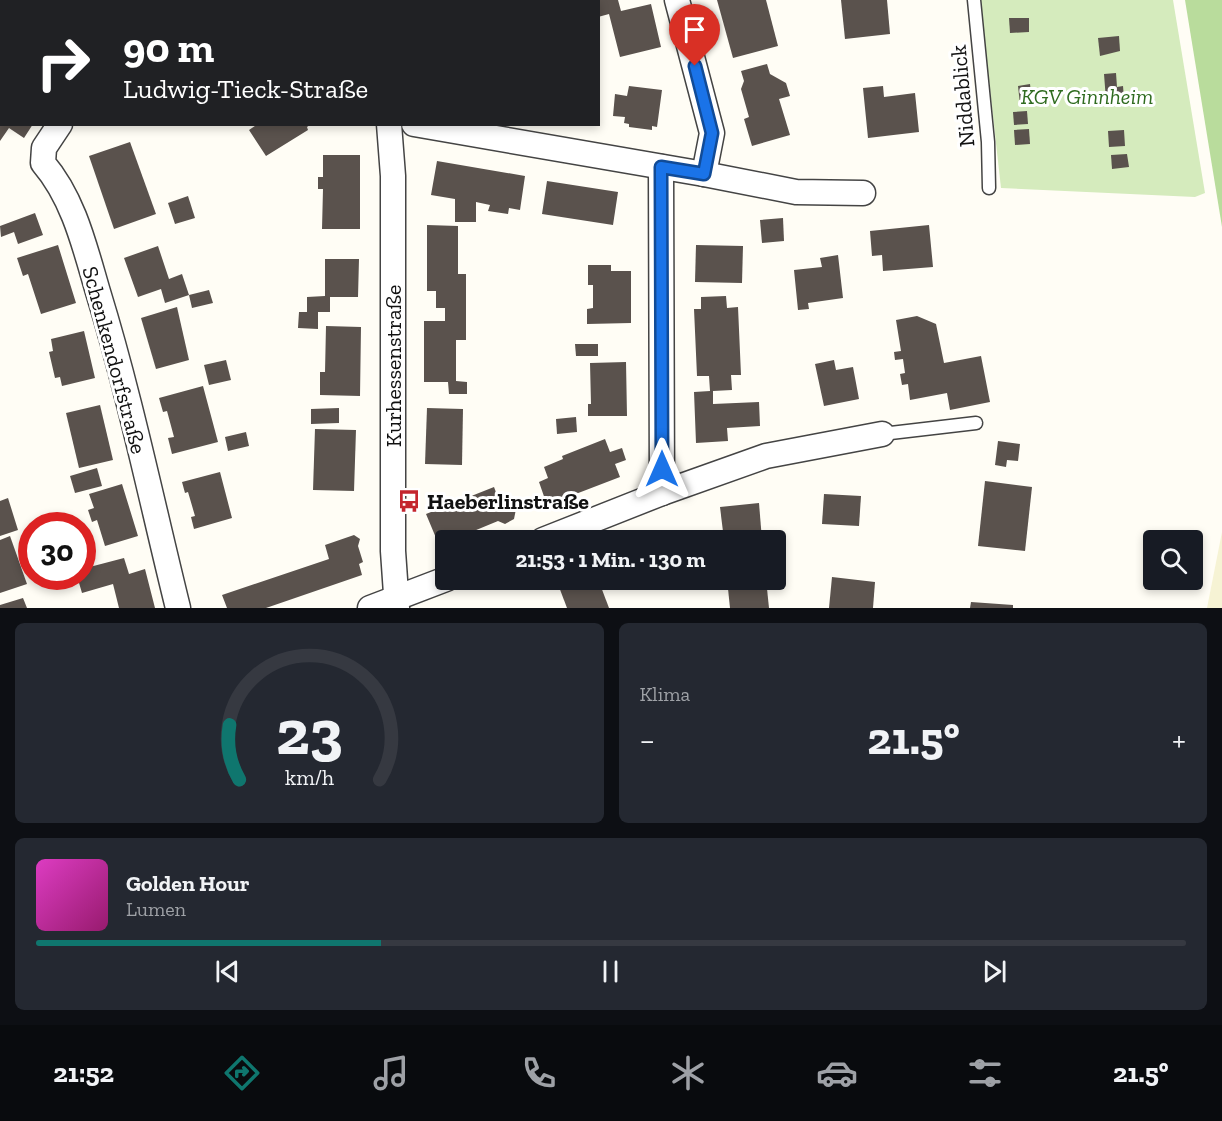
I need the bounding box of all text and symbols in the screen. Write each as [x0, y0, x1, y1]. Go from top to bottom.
pin [669, 4, 720, 66]
icon: arrive [678, 13, 711, 46]
text: 90 m [123, 22, 214, 73]
icon: right [24, 24, 102, 102]
street label: Niddablick [945, 43, 980, 148]
text: Ludwig-Tieck-Straße [123, 73, 368, 105]
park label: KGV Ginnheim [1021, 83, 1153, 110]
street label: Schenkendorfstraße [76, 263, 153, 457]
street label: Kurhessenstraße [380, 285, 407, 447]
position arrow [630, 437, 694, 501]
bus stop icon: Haeberlinstraße [396, 488, 422, 514]
place label: Haeberlinstraße [427, 488, 589, 515]
speed limit sign: 30 [18, 512, 96, 590]
map controls [1143, 530, 1203, 590]
button: search [1143, 530, 1203, 590]
text: 21:53 · 1 Min. · 130 m [516, 546, 705, 573]
text: Klima [640, 682, 690, 706]
text: 23 [276, 695, 343, 770]
text: 21.5° [867, 712, 960, 766]
text: − [640, 720, 655, 759]
text: + [1172, 720, 1186, 759]
text: km/h [285, 765, 334, 790]
text: Golden Hour [126, 870, 250, 897]
text: Lumen [126, 897, 186, 921]
icon: previous [211, 955, 244, 988]
icon: pause [594, 955, 627, 988]
icon: next [978, 955, 1011, 988]
icon: directions [221, 1052, 263, 1094]
icon: music [370, 1052, 412, 1094]
icon: phone [518, 1052, 560, 1094]
icon: climate [667, 1052, 709, 1094]
icon: car [816, 1052, 858, 1094]
icon: filters [964, 1052, 1006, 1094]
text: 21:52 [53, 1057, 114, 1089]
text: 21.5° [1113, 1057, 1169, 1089]

